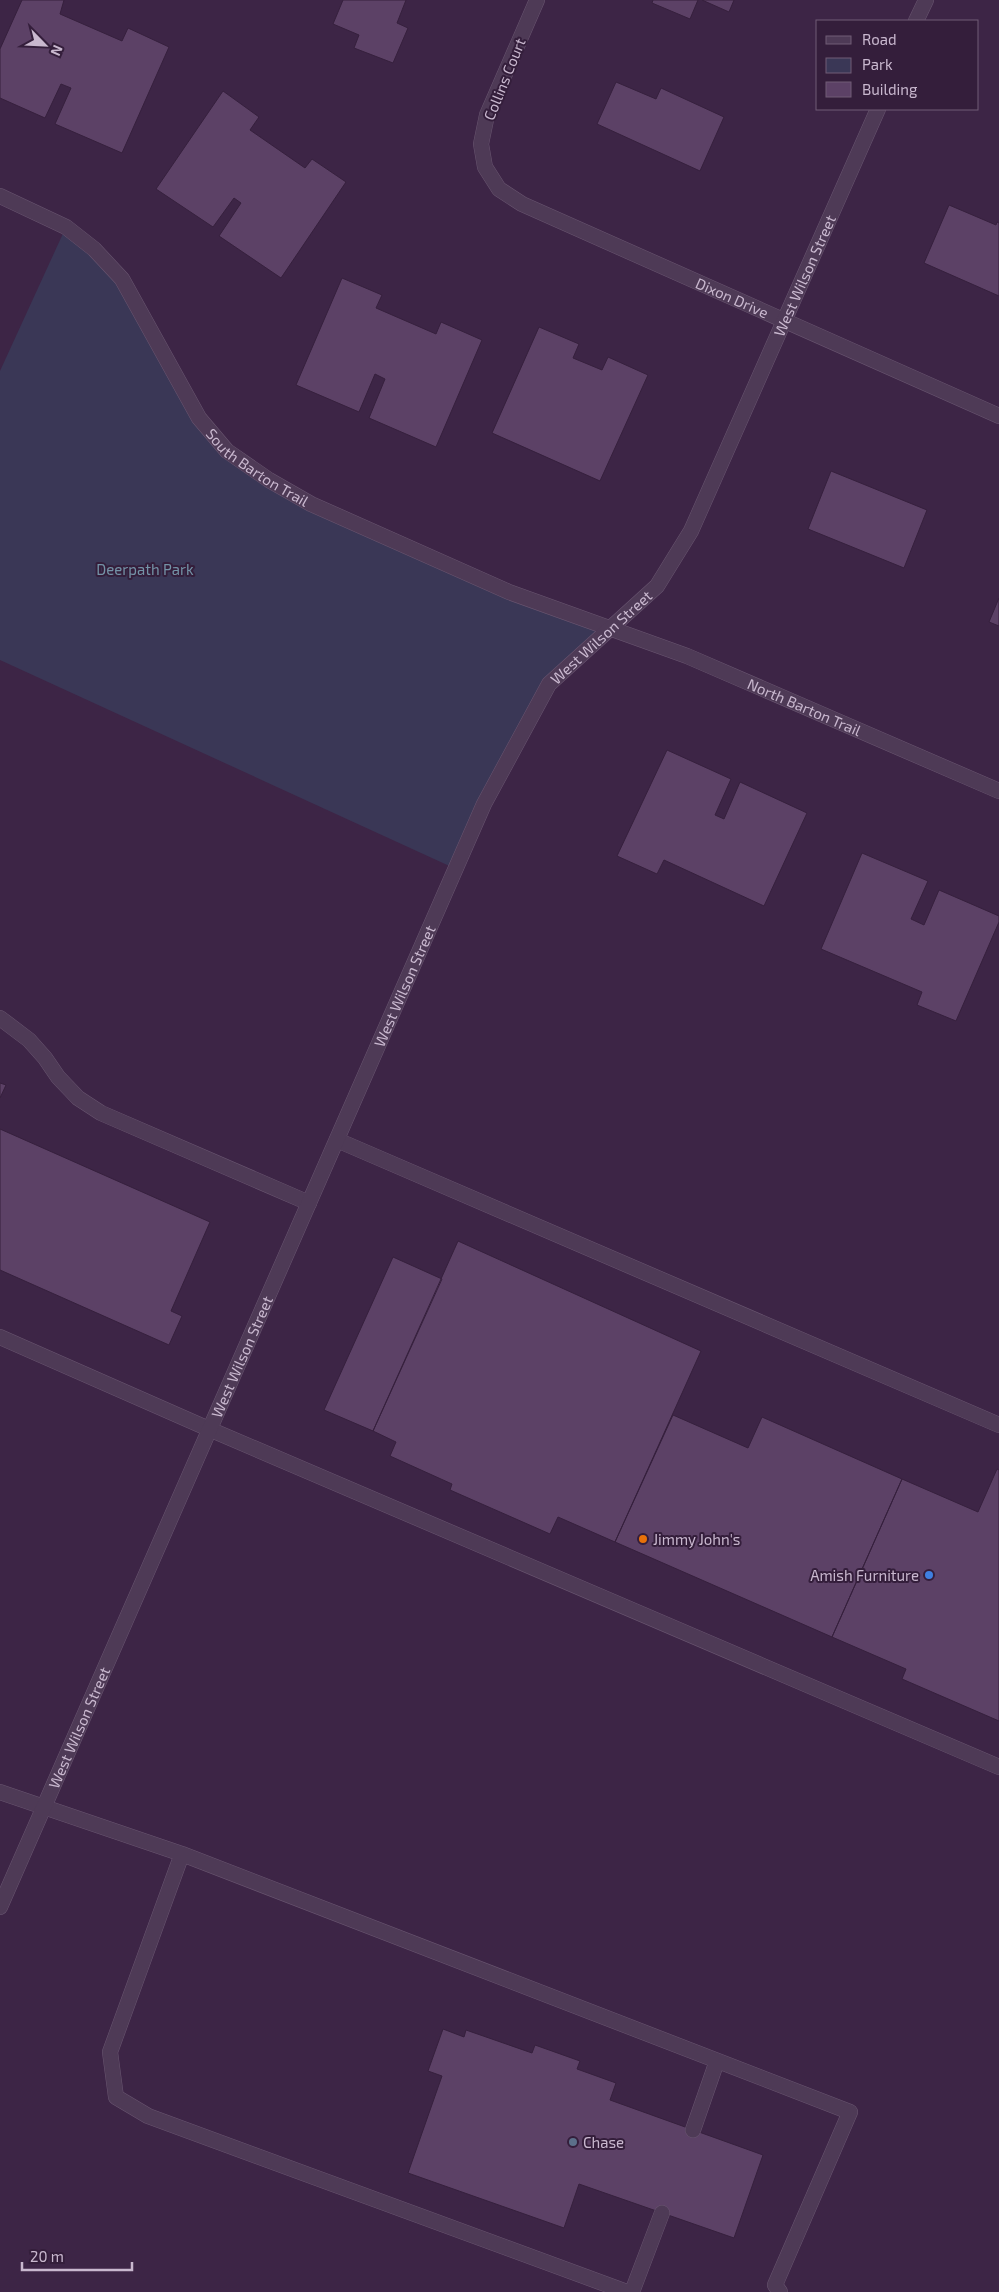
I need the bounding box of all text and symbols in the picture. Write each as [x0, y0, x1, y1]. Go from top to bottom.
north arrow [20, 20, 70, 70]
legend [816, 20, 979, 110]
text: Road [862, 30, 897, 48]
street label: Collins Court [479, 35, 529, 123]
text: N [48, 42, 67, 59]
text: Park [862, 55, 893, 73]
text: Building [862, 80, 918, 98]
street label: West Wilson Street [769, 212, 839, 339]
street label: Dixon Drive [693, 273, 771, 321]
street label: South Barton Trail [203, 425, 313, 510]
park label: Deerpath Park [96, 560, 194, 578]
street label: West Wilson Street [546, 586, 656, 688]
street label: North Barton Trail [745, 674, 865, 740]
street label: West Wilson Street [370, 922, 439, 1049]
street label: West Wilson Street [207, 1293, 276, 1420]
place label: Jimmy John's [653, 1530, 740, 1548]
marker: Jimmy John's [637, 1533, 649, 1545]
place label: Amish Furniture [810, 1566, 919, 1584]
marker: Amish Furniture [923, 1569, 935, 1581]
street label: West Wilson Street [44, 1664, 113, 1791]
place label: Chase [583, 2133, 624, 2151]
marker: Chase [567, 2136, 579, 2148]
scale bar [22, 2240, 132, 2272]
text: 20 m [30, 2247, 64, 2265]

